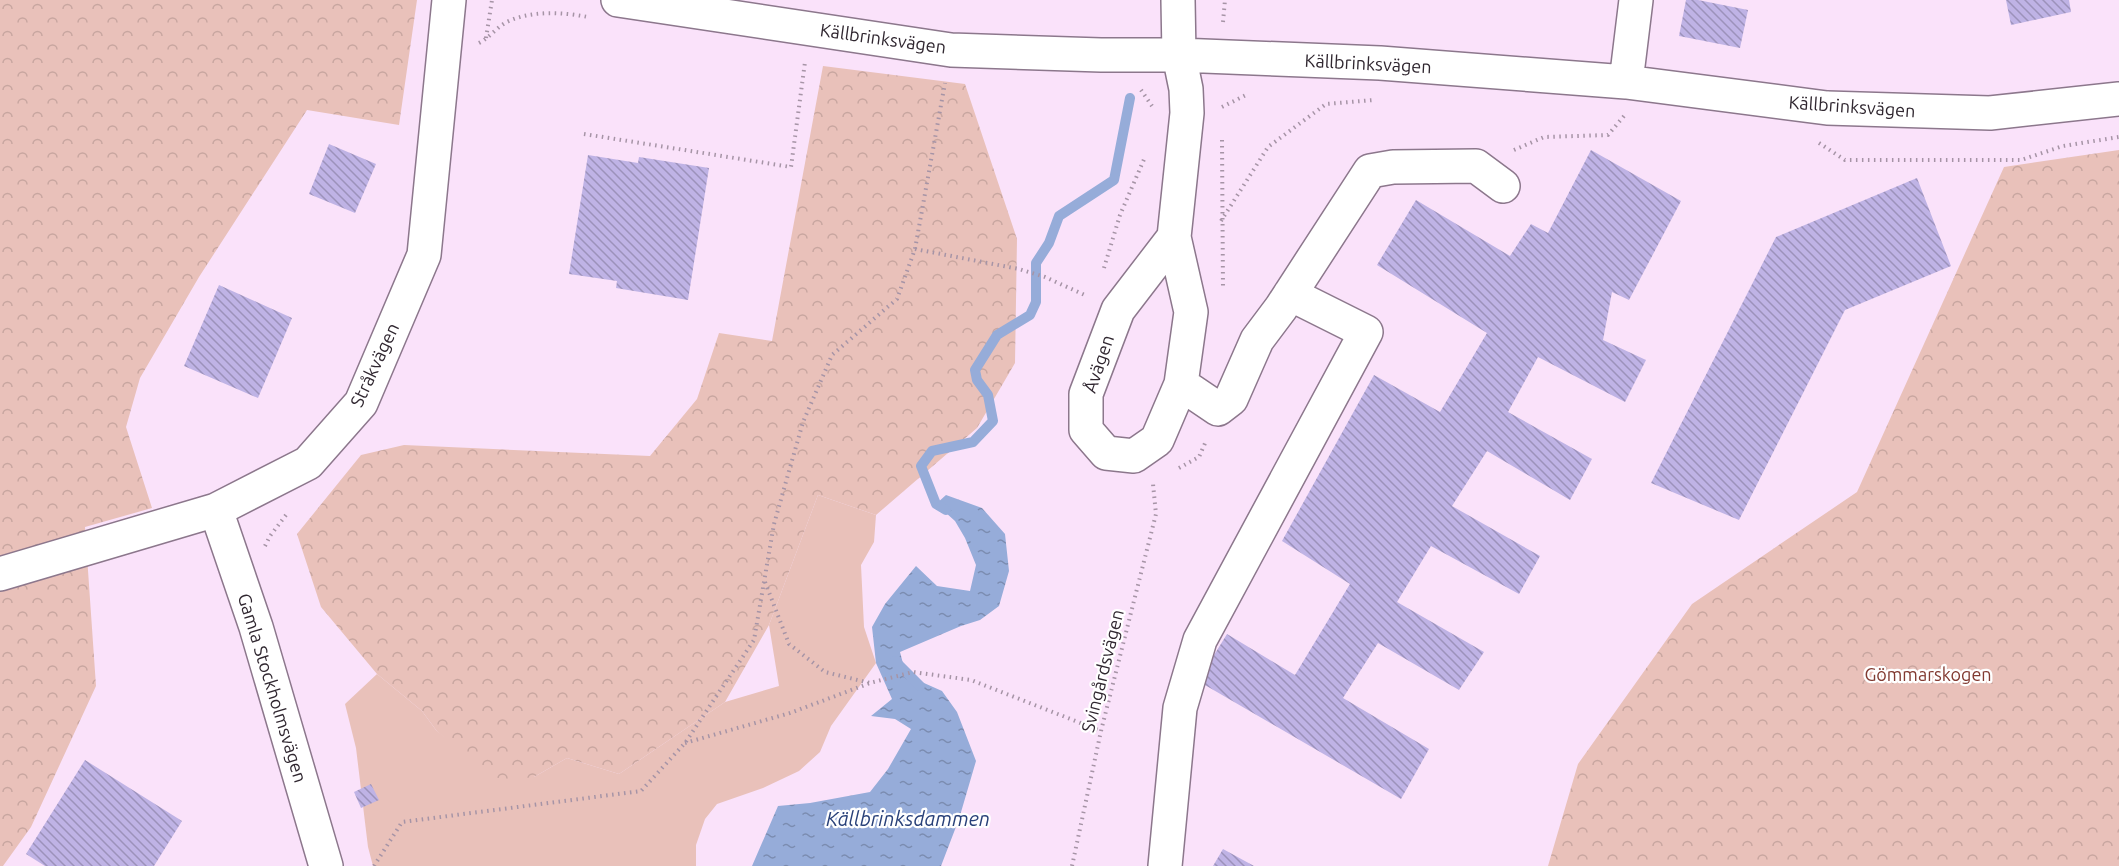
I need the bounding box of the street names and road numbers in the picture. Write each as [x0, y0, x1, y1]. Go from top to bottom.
street label: Källbrinksvägen [819, 19, 947, 57]
street label: Källbrinksvägen [1304, 50, 1432, 76]
street label: Källbrinksvägen [1788, 92, 1916, 120]
street label: Stråkvägen [346, 319, 402, 410]
street label: Åvägen [1079, 332, 1117, 395]
street label: Gamla Stockholmsvägen [235, 591, 311, 785]
street label: Svingårdsvägen [1077, 607, 1127, 734]

